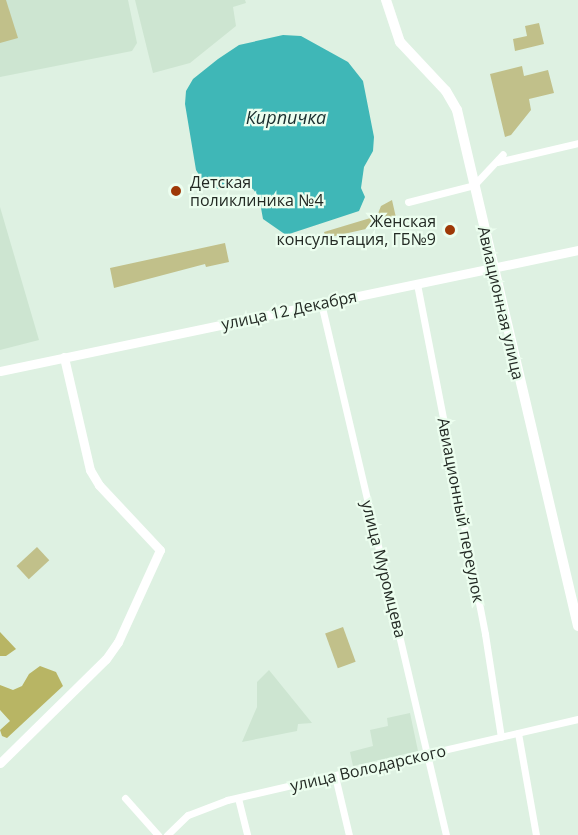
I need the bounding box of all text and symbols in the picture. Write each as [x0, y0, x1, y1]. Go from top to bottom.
water label: Кирпичка [246, 106, 326, 128]
place label: Детская поликлиника №4 [190, 172, 324, 210]
marker: Детская поликлиника №4 [167, 182, 185, 200]
place label: Женская консультация, ГБ№9 [276, 211, 436, 249]
marker: Женская консультация, ГБ№9 [441, 221, 459, 239]
street label: Авиационная улица [474, 225, 528, 381]
street label: улица 12 Декабря [219, 286, 359, 334]
street label: Авиационный переулок [434, 416, 488, 604]
street label: улица Муромцева [358, 498, 410, 640]
street label: улица Володарского [288, 741, 448, 795]

